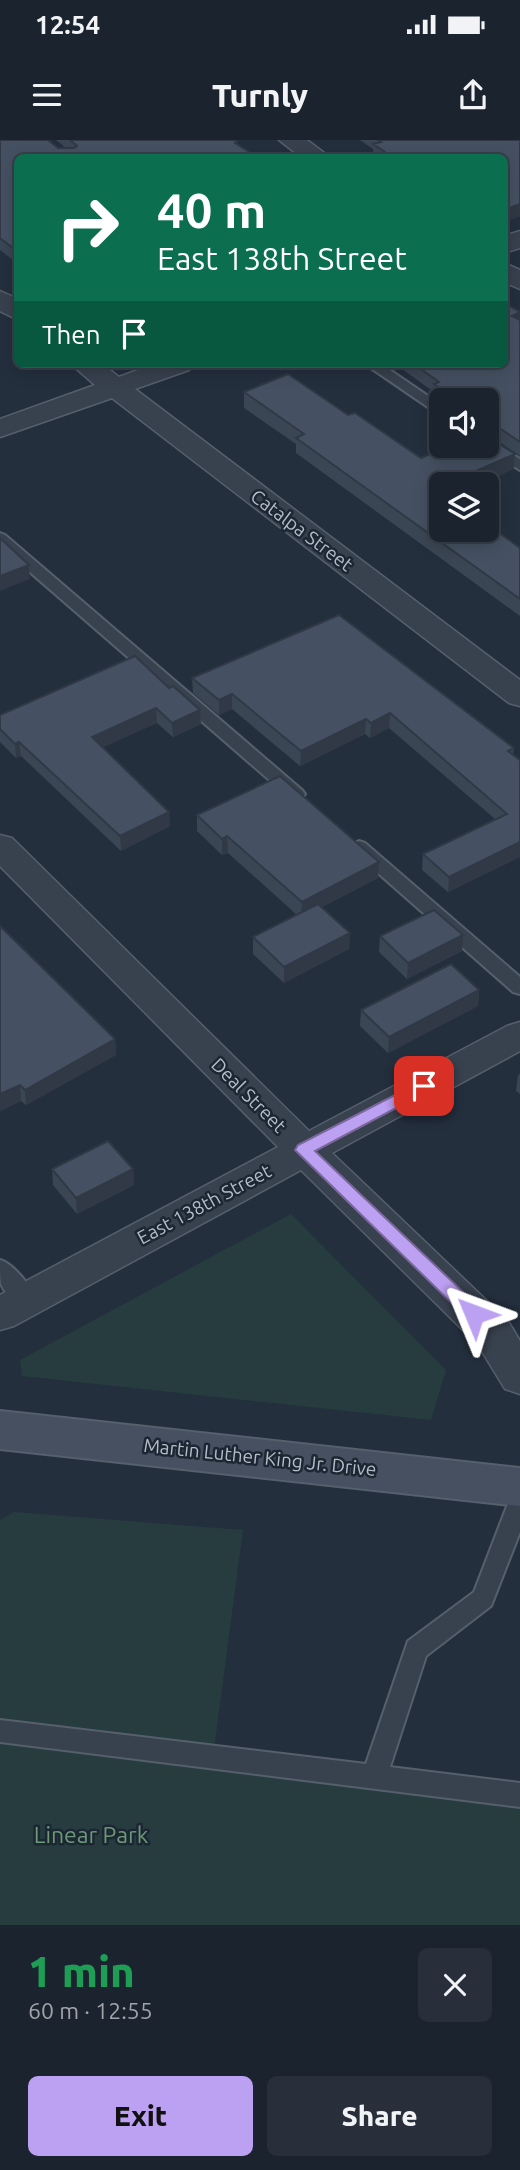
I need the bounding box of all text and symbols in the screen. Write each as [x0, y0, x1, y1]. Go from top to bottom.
text: 12:54 [35, 10, 100, 39]
icon: menu [28, 76, 66, 114]
icon: share [454, 76, 492, 114]
text: Turnly [212, 77, 308, 113]
icon: right [42, 182, 133, 273]
text: 40 m [157, 182, 266, 237]
text: East 138th Street [157, 240, 407, 276]
icon: arrive [115, 315, 153, 353]
text: Then [42, 320, 101, 349]
map controls [429, 388, 499, 542]
button: sound [429, 388, 499, 458]
button: layers [429, 472, 499, 542]
street label: Catalpa Street [247, 485, 358, 576]
street label: Deal Street [207, 1053, 291, 1137]
pin [394, 1056, 454, 1116]
icon: arrive [405, 1067, 443, 1105]
street label: East 138th Street [133, 1159, 275, 1249]
position arrow [437, 1277, 511, 1351]
street label: Martin Luther King Jr. Drive [143, 1434, 377, 1480]
park label: Linear Park [34, 1822, 149, 1847]
text: 1 min [28, 1948, 135, 1995]
button: close [418, 1948, 492, 2022]
text: 60 m · 12:55 [28, 1998, 153, 2023]
button: Exit [28, 2076, 253, 2156]
button: Share [267, 2076, 492, 2156]

